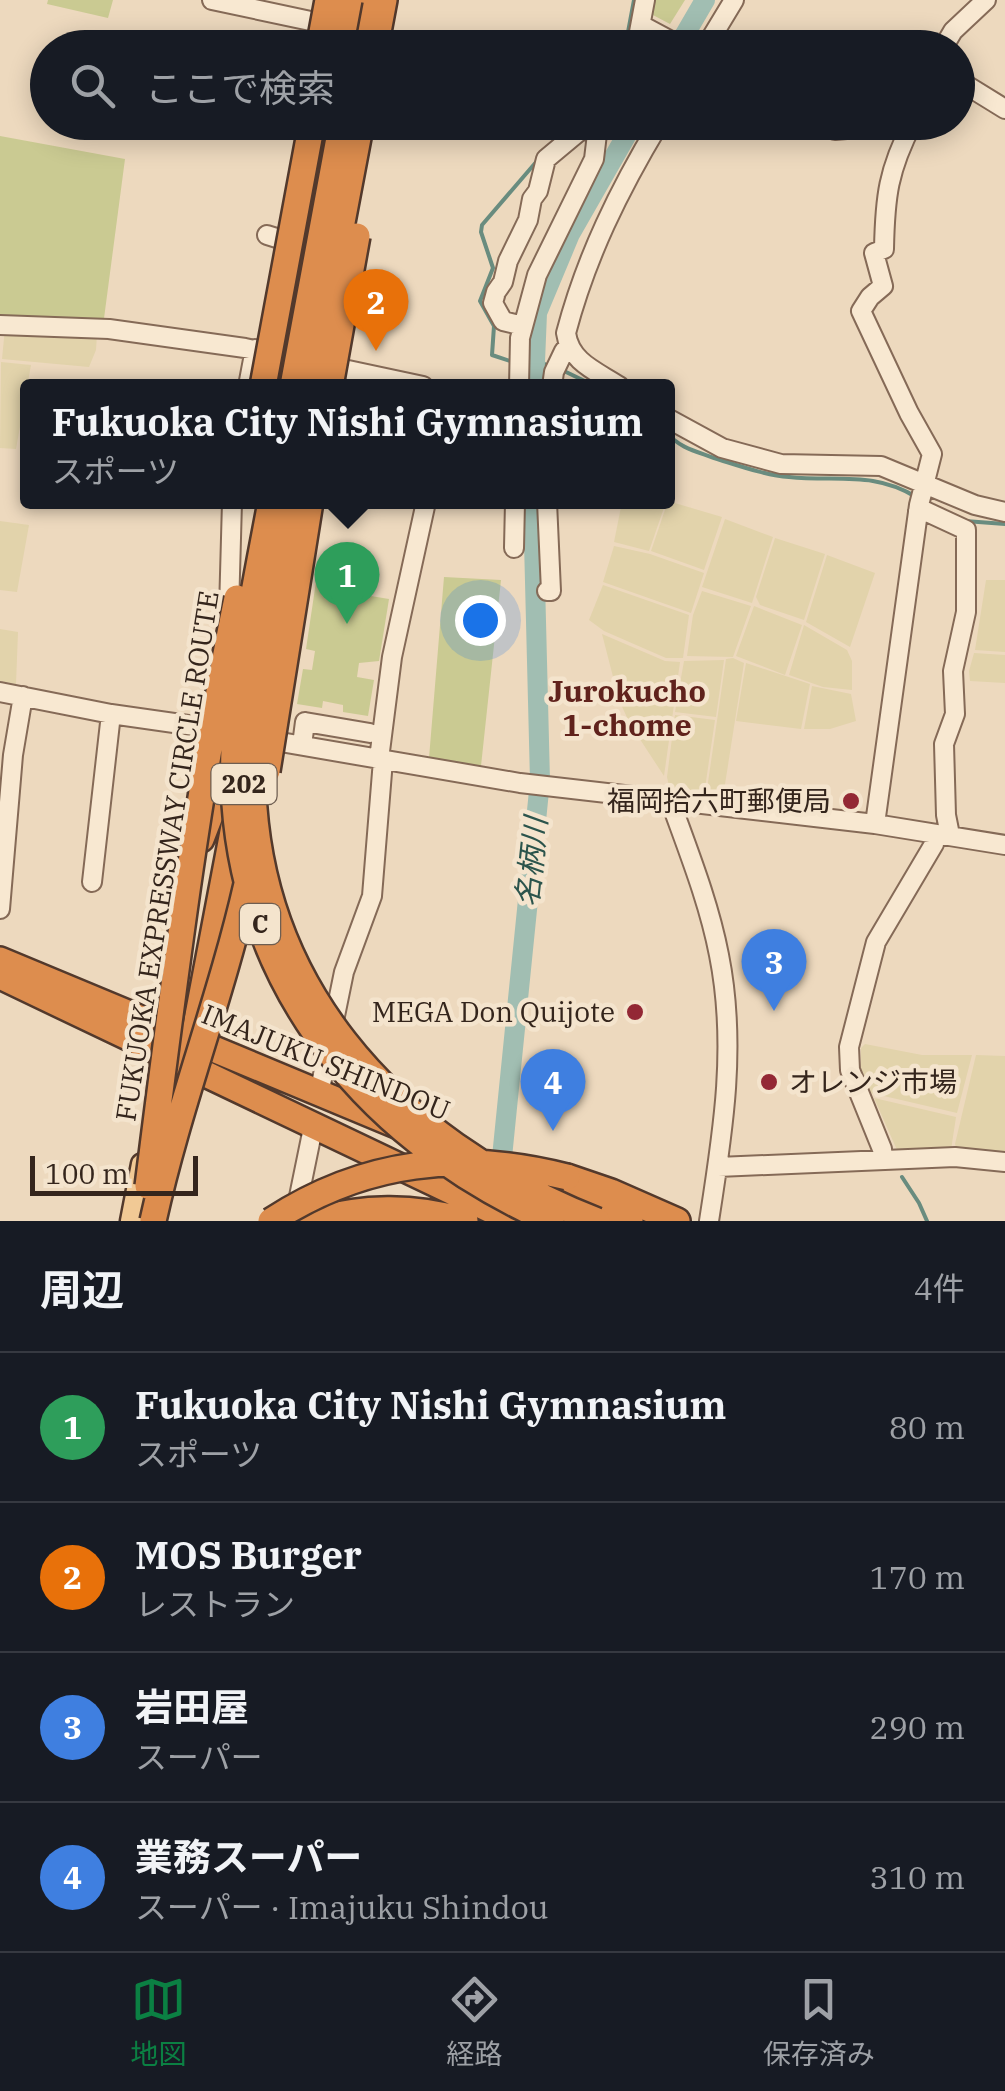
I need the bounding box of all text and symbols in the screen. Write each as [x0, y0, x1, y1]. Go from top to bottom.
search box [30, 30, 975, 140]
icon: search [65, 58, 120, 113]
text: ここで検索 [145, 63, 335, 112]
pin: 2 [344, 268, 408, 351]
popup [20, 379, 675, 509]
text: Fukuoka City Nishi Gymnasium [52, 397, 643, 446]
text: スポーツ [52, 450, 179, 492]
pin: 1 [314, 542, 380, 624]
street label: FUKUOKA EXPRESSWAY CIRCLE ROUTE [106, 588, 227, 1124]
your location [455, 595, 506, 646]
district label: Jurokucho 1-chome [548, 671, 706, 744]
road number: 202 [212, 764, 276, 804]
place label: 福岡拾六町郵便局 [607, 782, 831, 819]
marker: 福岡拾六町郵便局 [840, 790, 862, 812]
water label: 名柄川 [506, 812, 555, 909]
road number: C [240, 904, 280, 944]
pin: 3 [742, 928, 806, 1011]
place label: MEGA Don Quijote [372, 993, 615, 1030]
street label: IMAJUKU SHINDOU [197, 995, 456, 1128]
marker: MEGA Don Quijote [624, 1001, 646, 1023]
pin: 4 [520, 1048, 586, 1131]
place label: オレンジ市場 [789, 1063, 957, 1100]
marker: オレンジ市場 [758, 1071, 780, 1093]
scale bar [30, 1151, 198, 1196]
text: 100 m [45, 1155, 129, 1192]
text: 周辺 [40, 1262, 124, 1317]
text: 4件 [914, 1267, 965, 1309]
text: Fukuoka City Nishi Gymnasium [135, 1380, 727, 1429]
text: 1 [63, 1406, 82, 1448]
text: 80 m [889, 1406, 965, 1448]
text: スポーツ [135, 1433, 262, 1475]
text: MOS Burger [135, 1530, 362, 1579]
text: 2 [63, 1556, 82, 1598]
text: 170 m [869, 1556, 965, 1598]
text: レストラン [135, 1583, 295, 1625]
text: 岩田屋 [135, 1682, 249, 1731]
text: 3 [63, 1706, 82, 1748]
text: 290 m [869, 1706, 965, 1748]
text: スーパー [135, 1736, 263, 1778]
text: 業務スーパー [135, 1832, 363, 1881]
text: 4 [63, 1856, 82, 1898]
text: 310 m [869, 1856, 965, 1898]
text: スーパー · Imajuku Shindou [135, 1886, 549, 1928]
tab: 地図 [130, 1972, 186, 2072]
tab: 経路 [446, 1972, 503, 2072]
tab: 保存済み [763, 1972, 875, 2072]

